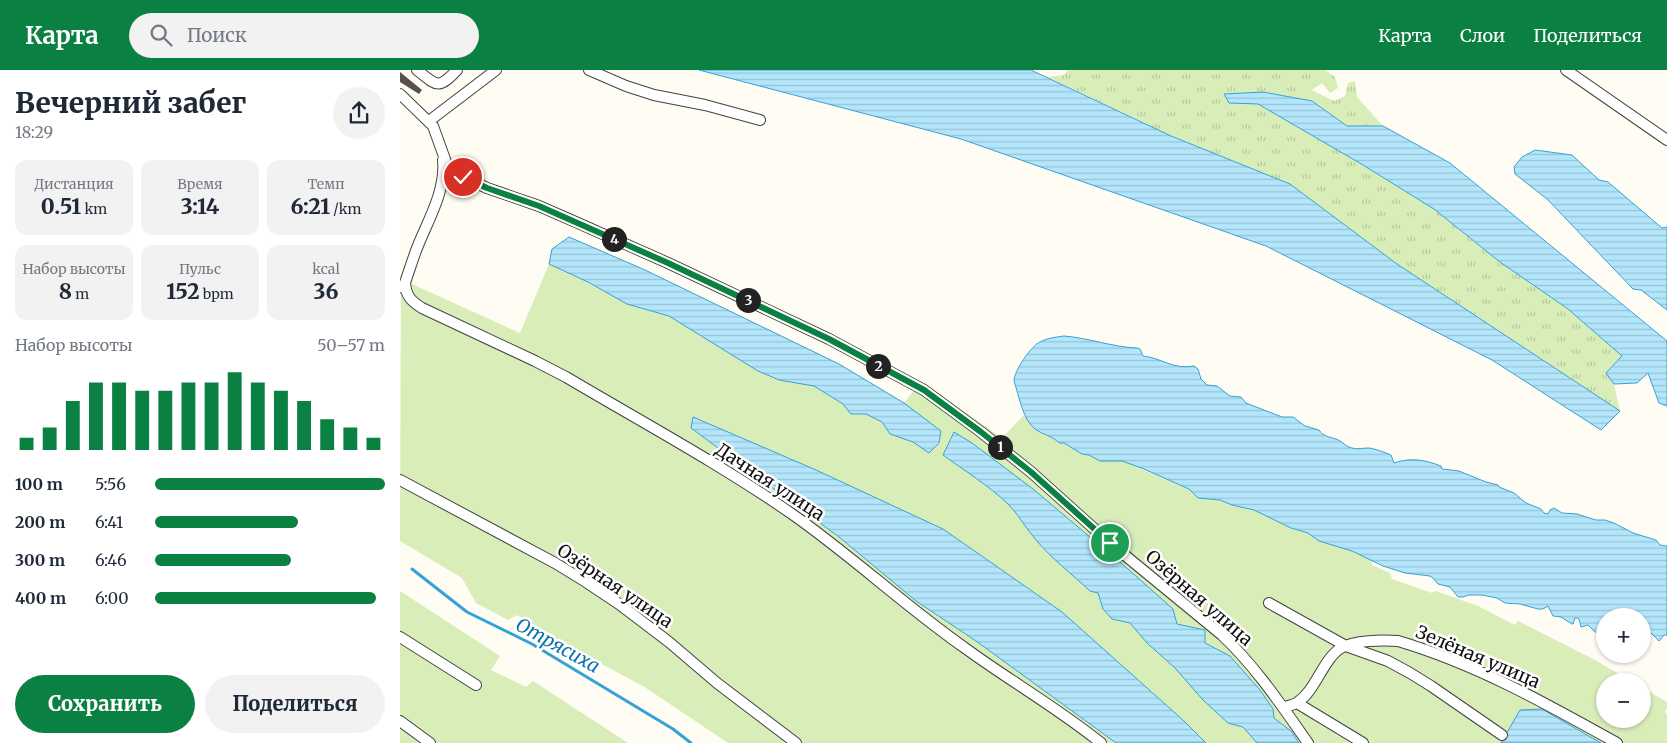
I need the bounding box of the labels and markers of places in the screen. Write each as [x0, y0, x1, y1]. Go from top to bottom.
pin [442, 156, 484, 198]
pin: 4 [602, 226, 626, 252]
pin: 3 [736, 288, 760, 312]
pin: 2 [866, 354, 890, 378]
pin: 1 [988, 434, 1012, 460]
pin [1089, 522, 1131, 564]

